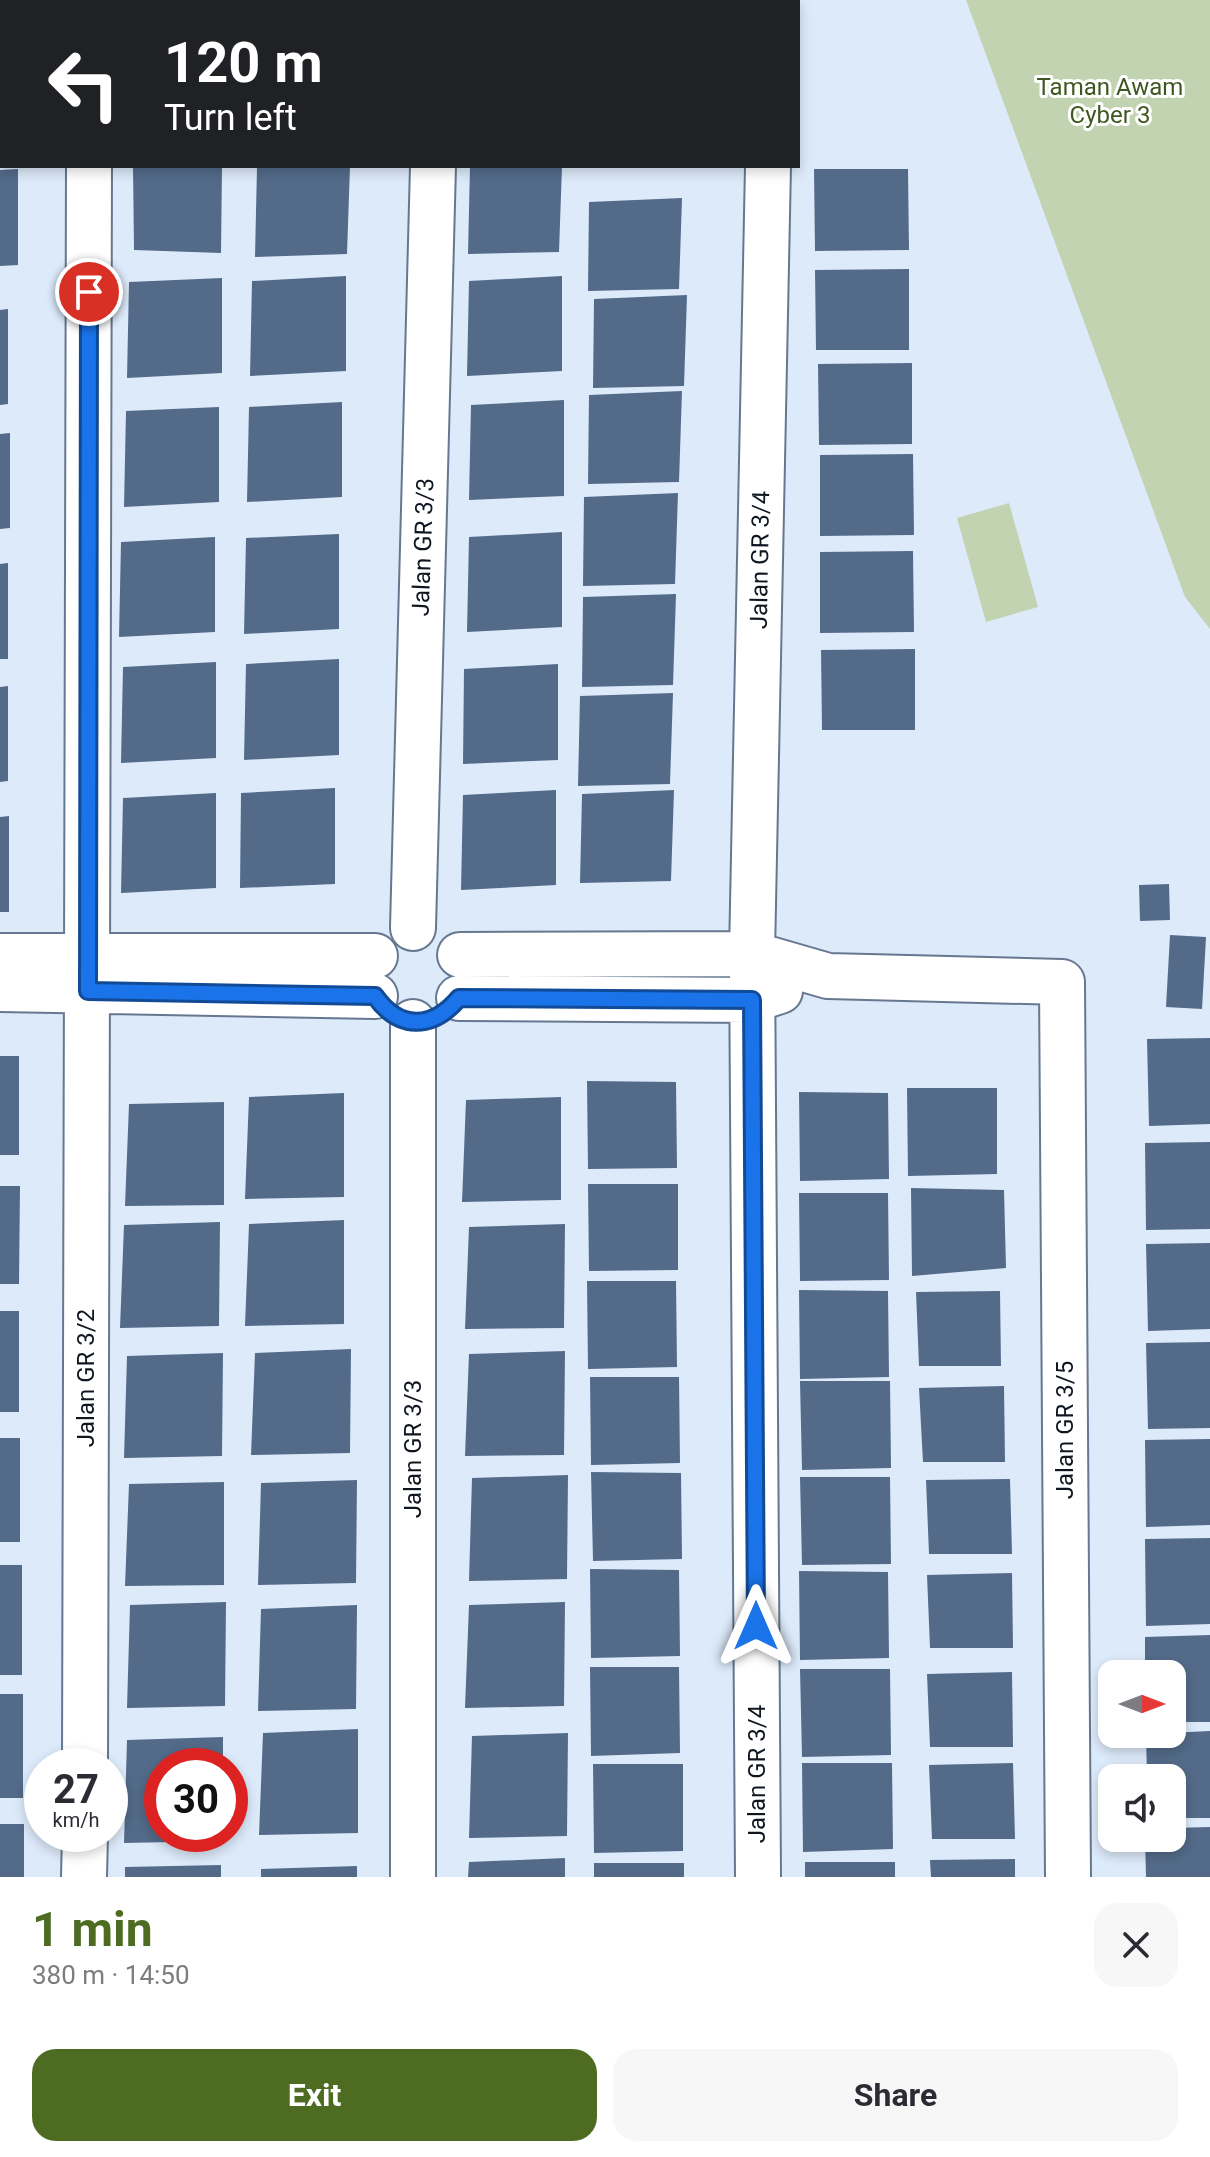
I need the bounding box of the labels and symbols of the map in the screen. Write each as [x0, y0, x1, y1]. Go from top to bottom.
park label: Taman Awam Cyber 3 [1037, 73, 1183, 129]
pin [55, 258, 123, 326]
street label: Jalan GR 3/3 [407, 477, 439, 617]
street label: Jalan GR 3/4 [745, 491, 775, 629]
street label: Jalan GR 3/2 [72, 1309, 100, 1447]
street label: Jalan GR 3/5 [1051, 1361, 1079, 1499]
street label: Jalan GR 3/3 [399, 1380, 427, 1518]
position arrow [714, 1584, 798, 1668]
north arrow [1098, 1660, 1186, 1748]
street label: Jalan GR 3/4 [743, 1705, 771, 1843]
speed limit sign: 30 [144, 1748, 248, 1852]

